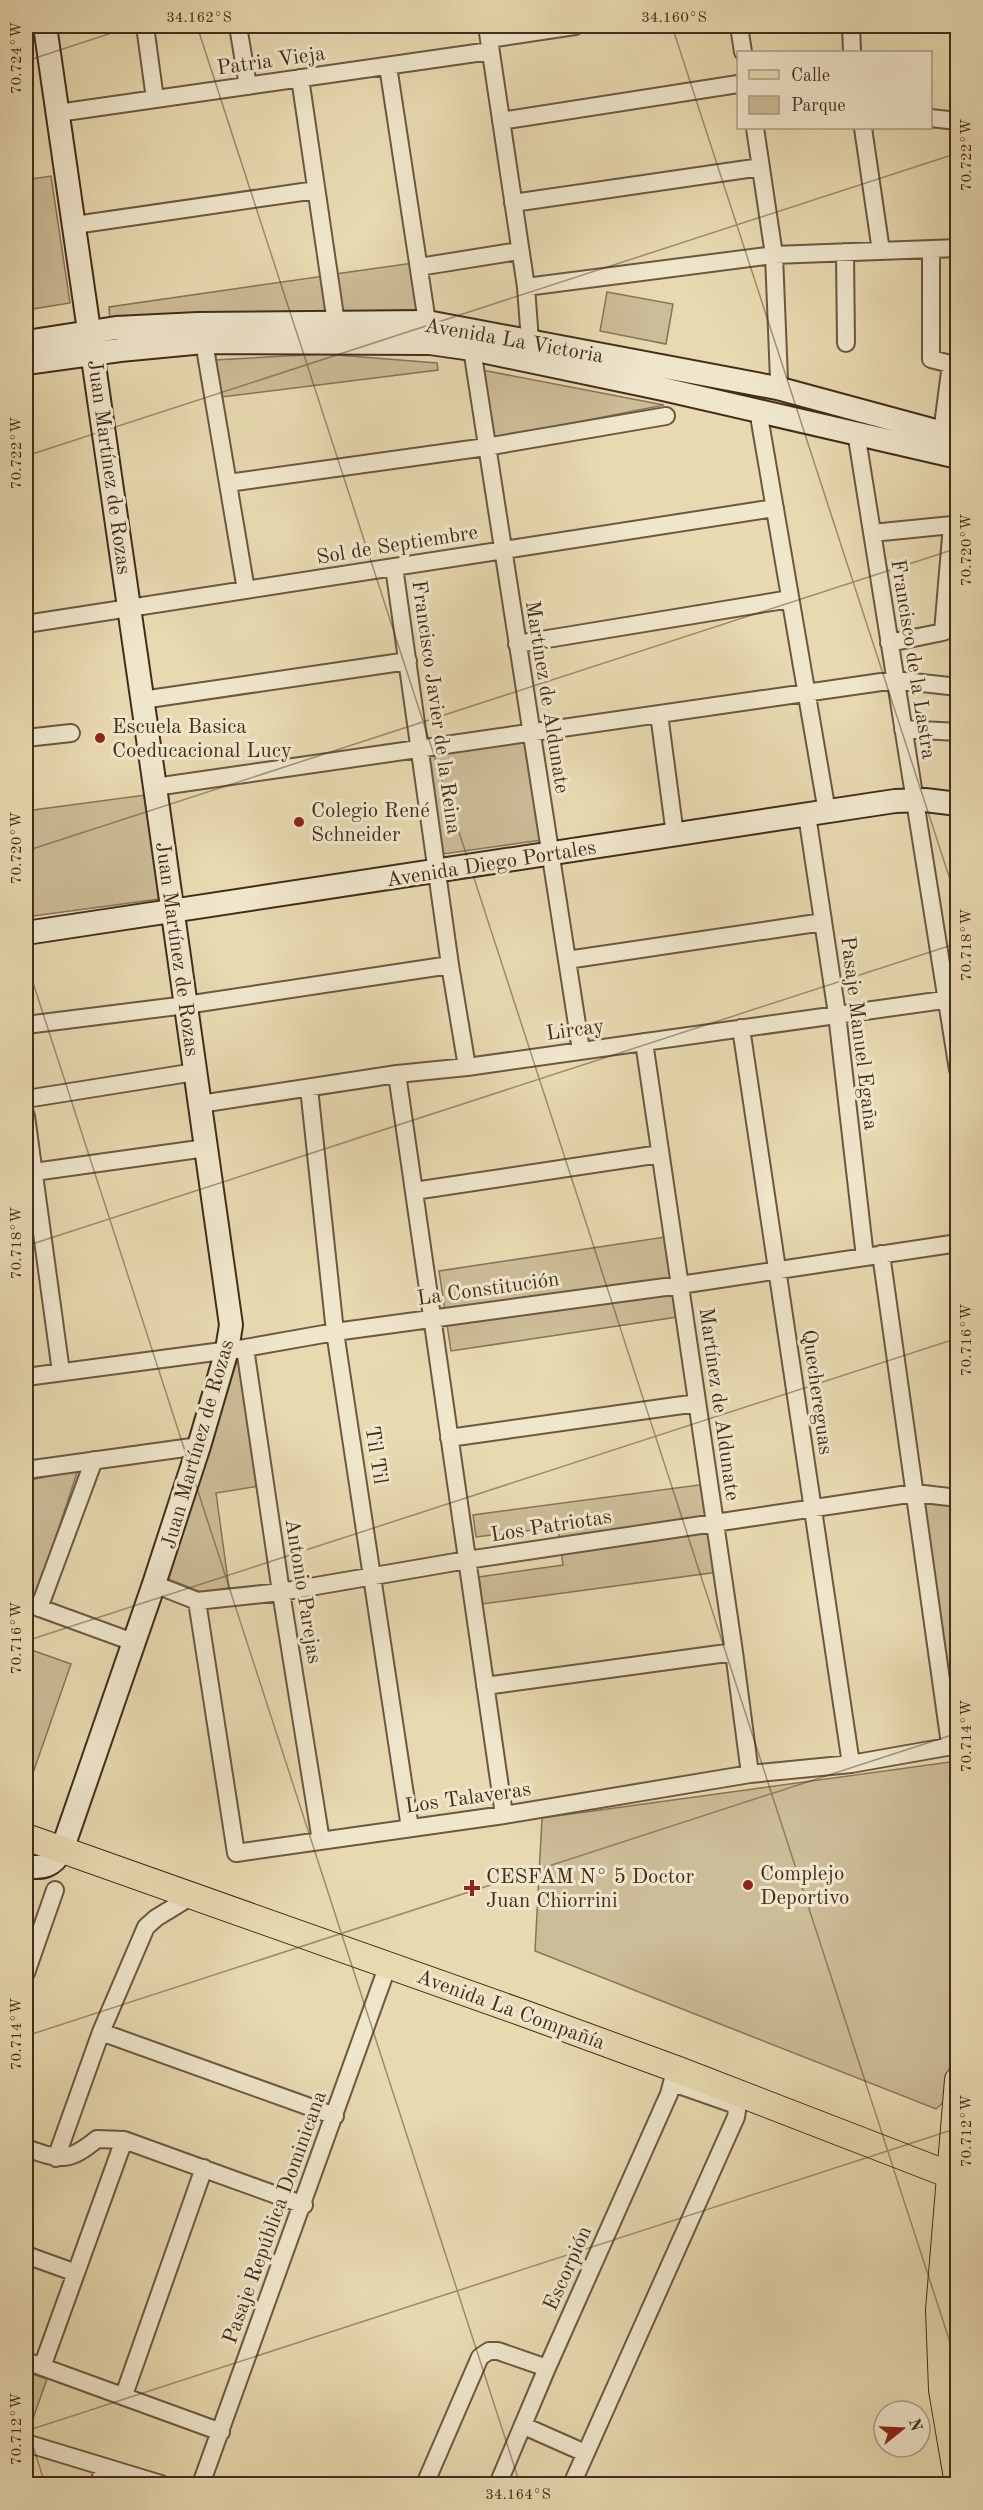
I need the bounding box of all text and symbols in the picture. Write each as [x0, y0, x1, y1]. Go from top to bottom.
text: 34.162°S [166, 11, 232, 26]
text: 34.160°S [641, 11, 707, 26]
text: 70.724°W [10, 22, 25, 94]
street label: Patria Vieja [216, 43, 327, 79]
legend [737, 51, 932, 129]
text: Calle [791, 67, 830, 85]
text: Parque [791, 97, 846, 115]
text: 70.722°W [960, 119, 975, 191]
street label: Avenida La Victoria [423, 315, 605, 368]
street label: Juan Martínez de Rozas [83, 359, 134, 576]
text: 70.722°W [10, 417, 25, 489]
text: 70.720°W [960, 514, 975, 586]
street label: Sol de Septiembre [315, 522, 480, 569]
street label: Francisco de la Lastra [886, 558, 939, 761]
street label: Francisco Javier de la Reina [407, 579, 464, 836]
street label: Martínez de Aldunate [521, 599, 572, 795]
place label: Escuela Basica Coeducacional Lucy [112, 717, 292, 762]
marker: Escuela Basica Coeducacional Lucy [93, 731, 107, 745]
place label: Colegio René Schneider [311, 801, 430, 846]
text: 70.720°W [10, 812, 25, 884]
marker: Colegio René Schneider [292, 815, 306, 829]
street label: Avenida Diego Portales [385, 837, 598, 891]
street label: Juan Martínez de Rozas [151, 841, 202, 1058]
text: 70.718°W [960, 909, 975, 981]
street label: Pasaje Manuel Egaña [836, 935, 881, 1131]
street label: Lircay [545, 1016, 606, 1045]
text: 70.718°W [10, 1207, 25, 1279]
street label: La Constitución [416, 1269, 561, 1310]
text: 70.716°W [960, 1304, 975, 1376]
street label: Martínez de Aldunate [695, 1306, 742, 1502]
street label: Quechereguas [797, 1328, 836, 1456]
street label: Juan Martínez de Rozas [159, 1337, 238, 1551]
street label: Til Til [361, 1425, 391, 1486]
street label: Los Patriotas [489, 1507, 613, 1546]
street label: Antonio Parejas [281, 1517, 324, 1665]
text: 70.716°W [10, 1602, 25, 1674]
text: 70.714°W [960, 1700, 975, 1772]
street label: Los Talaveras [404, 1779, 533, 1818]
place label: Complejo Deportivo [760, 1864, 850, 1909]
place label: CESFAM N° 5 Doctor Juan Chiorrini [486, 1867, 694, 1912]
marker: Complejo Deportivo [741, 1878, 755, 1892]
marker: CESFAM N° 5 Doctor Juan Chiorrini [463, 1879, 481, 1897]
street label: Avenida La Compañía [413, 1967, 607, 2054]
text: 70.714°W [10, 1998, 25, 2070]
street label: Pasaje República Dominicana [220, 2088, 331, 2347]
text: 70.712°W [960, 2095, 975, 2167]
street label: Escorpión [540, 2223, 596, 2314]
text: 70.712°W [10, 2393, 25, 2465]
north arrow [872, 2399, 932, 2459]
text: N [905, 2417, 924, 2434]
text: 34.164°S [485, 2488, 551, 2503]

